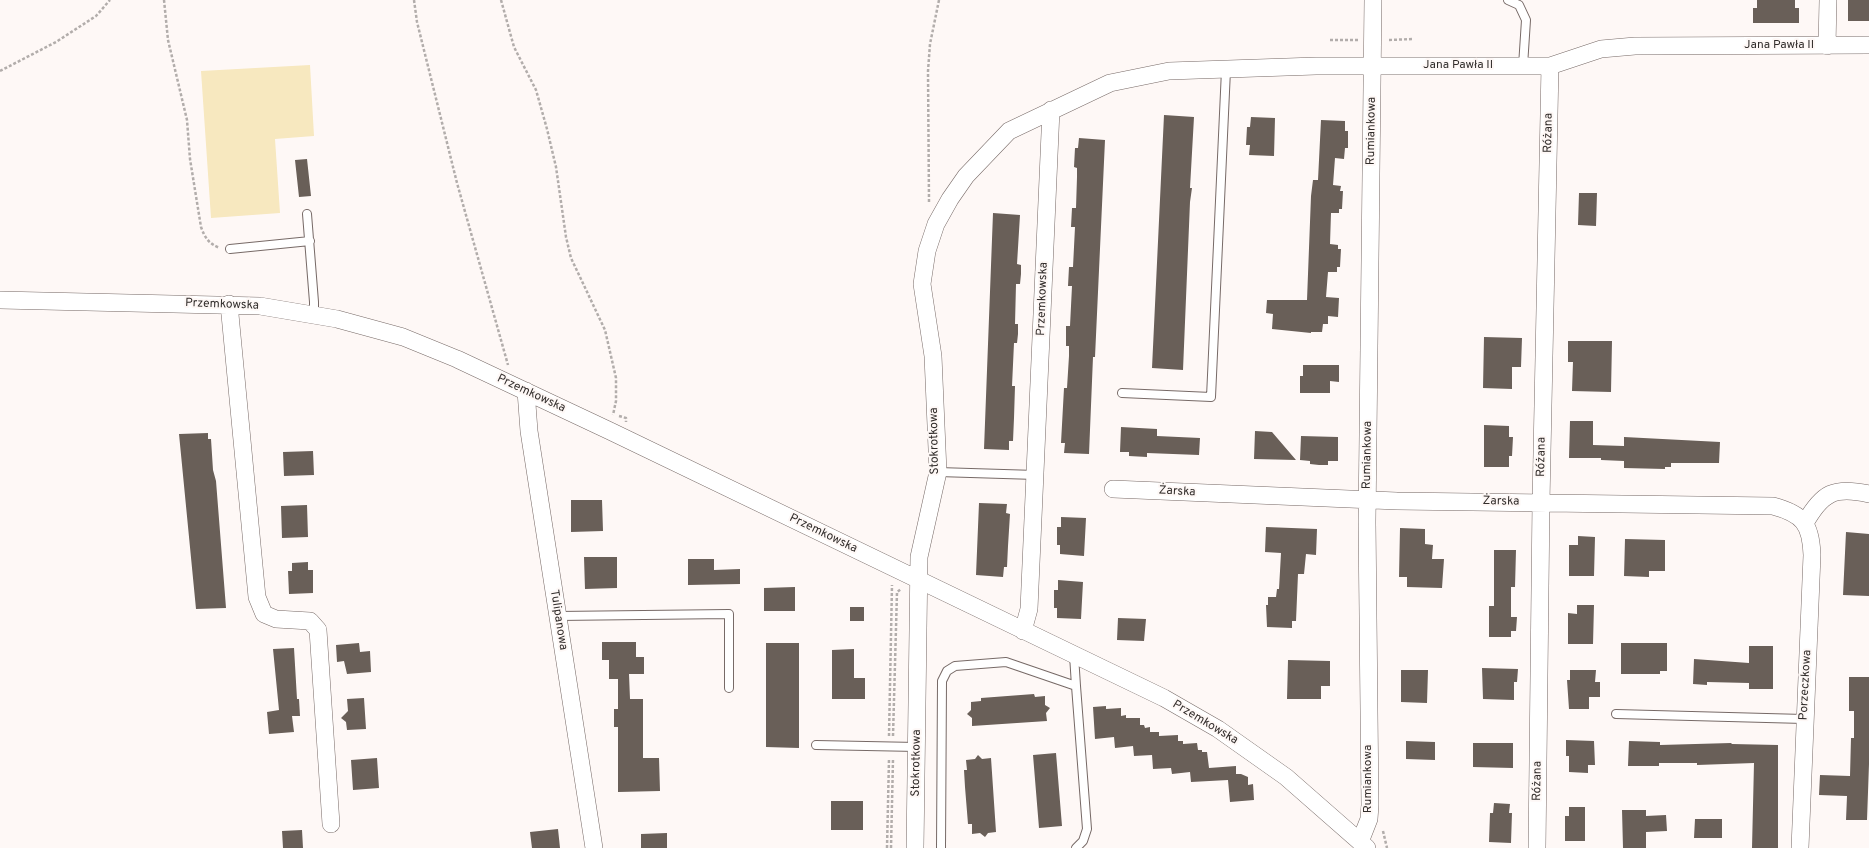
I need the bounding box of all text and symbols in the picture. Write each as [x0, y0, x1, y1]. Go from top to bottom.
street label: Jana Pawła II [1744, 39, 1814, 53]
street label: Jana Pawła II [1423, 59, 1493, 73]
street label: Rumiankowa [1364, 97, 1380, 165]
street label: Różana [1541, 113, 1557, 153]
street label: Przemkowska [1035, 262, 1051, 336]
street label: Przemkowska [185, 297, 259, 313]
street label: Przemkowska [494, 372, 568, 416]
street label: Stokrotkowa [927, 407, 943, 475]
street label: Rumiankowa [1360, 421, 1376, 489]
street label: Różana [1534, 437, 1550, 477]
street label: Żarska [1158, 484, 1196, 500]
street label: Żarska [1482, 494, 1520, 510]
street label: Przemkowska [787, 511, 859, 557]
street label: Tulipanowa [546, 589, 570, 651]
street label: Porzeczkowa [1797, 649, 1815, 721]
street label: Przemkowska [1170, 698, 1240, 748]
street label: Stokrotkowa [909, 729, 925, 797]
street label: Rumiankowa [1362, 745, 1376, 813]
street label: Różana [1530, 761, 1546, 801]

